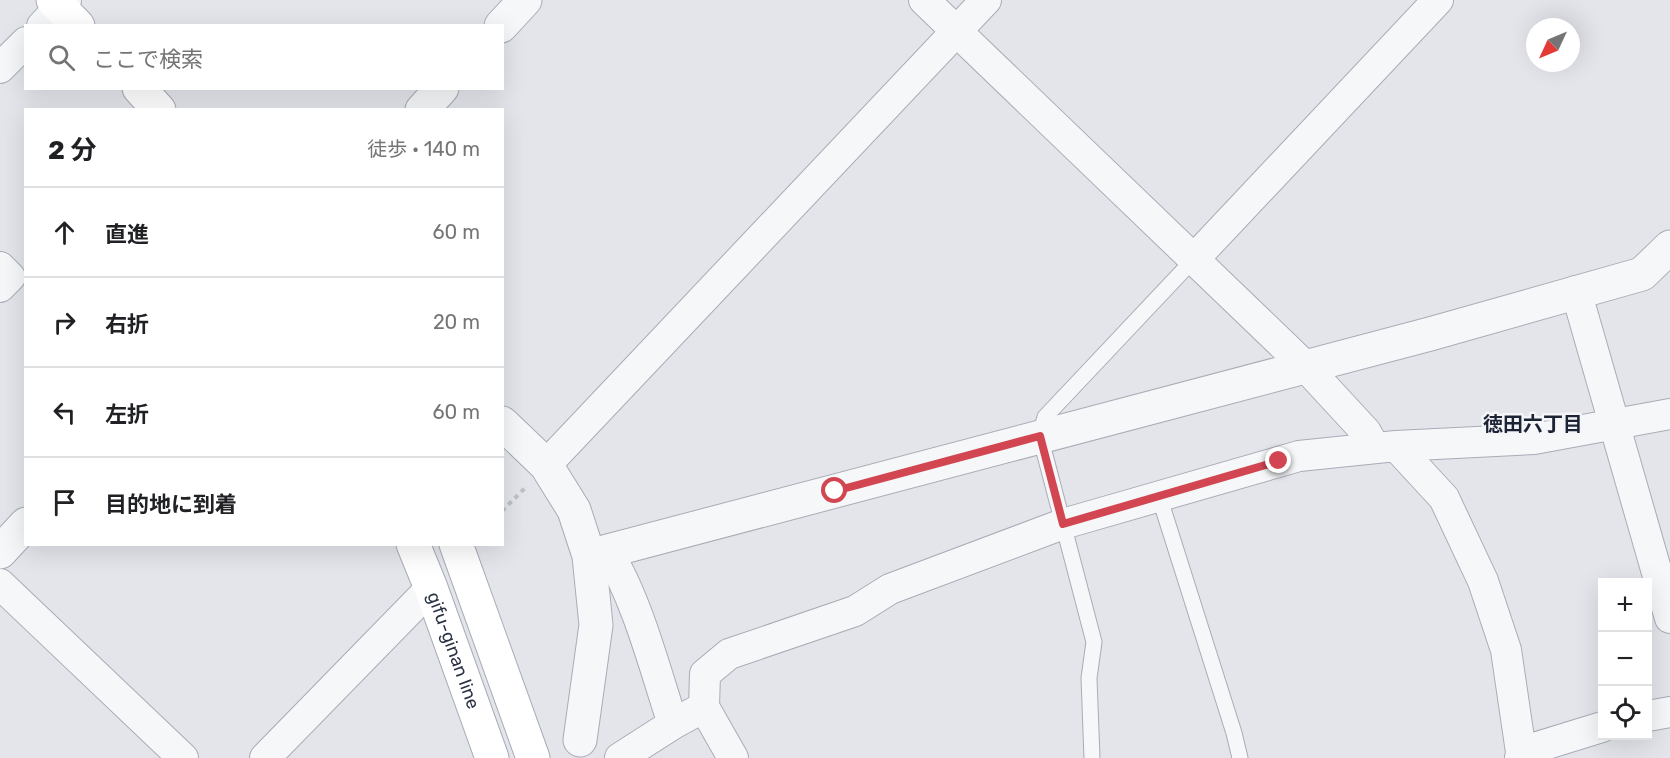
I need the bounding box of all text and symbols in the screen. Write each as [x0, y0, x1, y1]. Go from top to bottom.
north arrow [1526, 18, 1580, 72]
search box [24, 24, 504, 90]
icon: search [45, 41, 78, 74]
text: ここで検索 [93, 46, 203, 73]
text: 2 分 [48, 135, 96, 166]
text: 徒歩 · 140 m [367, 137, 480, 161]
icon: ahead [48, 216, 81, 249]
text: 60 m [433, 220, 480, 244]
text: 直進 [105, 221, 149, 248]
icon: right [48, 306, 81, 339]
text: 20 m [433, 310, 480, 334]
text: 右折 [105, 311, 149, 338]
icon: left [48, 396, 81, 429]
text: 60 m [433, 400, 480, 424]
text: 左折 [105, 401, 149, 428]
district label: 徳田六丁目 [1483, 412, 1583, 436]
route end [1265, 447, 1291, 473]
route start [821, 477, 847, 503]
icon: arrive [48, 486, 81, 519]
text: 目的地に到着 [105, 491, 237, 518]
map controls [1598, 578, 1652, 740]
button: + [1598, 578, 1652, 632]
street label: gifu-ginan line [422, 589, 485, 712]
button: − [1598, 632, 1652, 686]
button: locate [1598, 686, 1652, 740]

